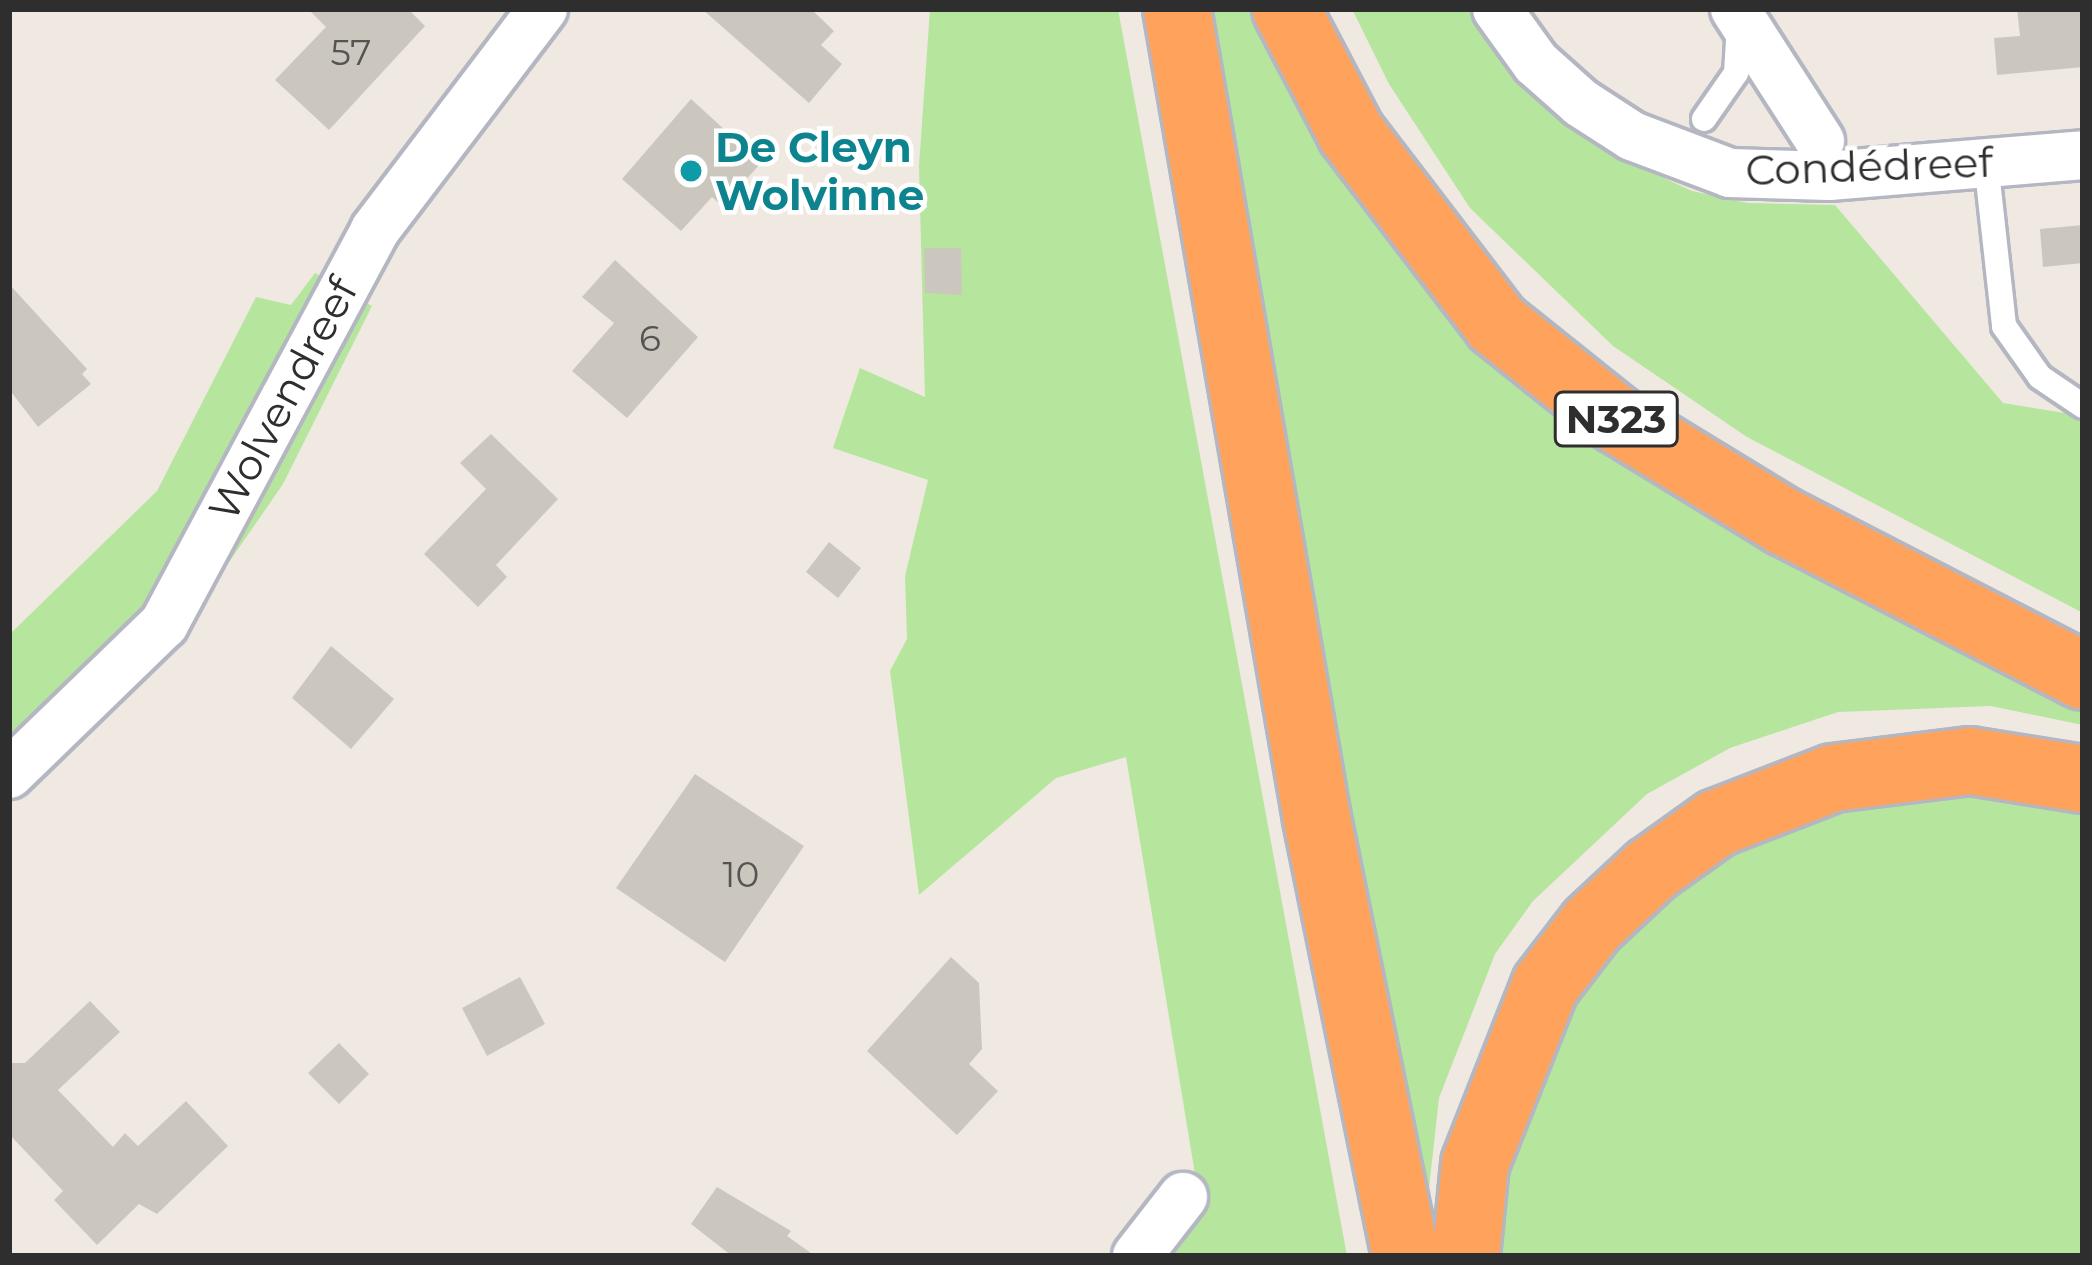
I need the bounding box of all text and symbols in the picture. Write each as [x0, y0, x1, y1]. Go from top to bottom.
house number: 57 [330, 31, 372, 75]
place label: De Cleyn Wolvinne [715, 122, 924, 220]
street label: Condédreef [1745, 137, 1993, 195]
marker: De Cleyn Wolvinne [678, 158, 704, 184]
street label: Wolvendreef [198, 269, 368, 529]
house number: 6 [639, 317, 661, 361]
road number: N323 [1553, 386, 1679, 452]
house number: 10 [723, 853, 759, 897]

